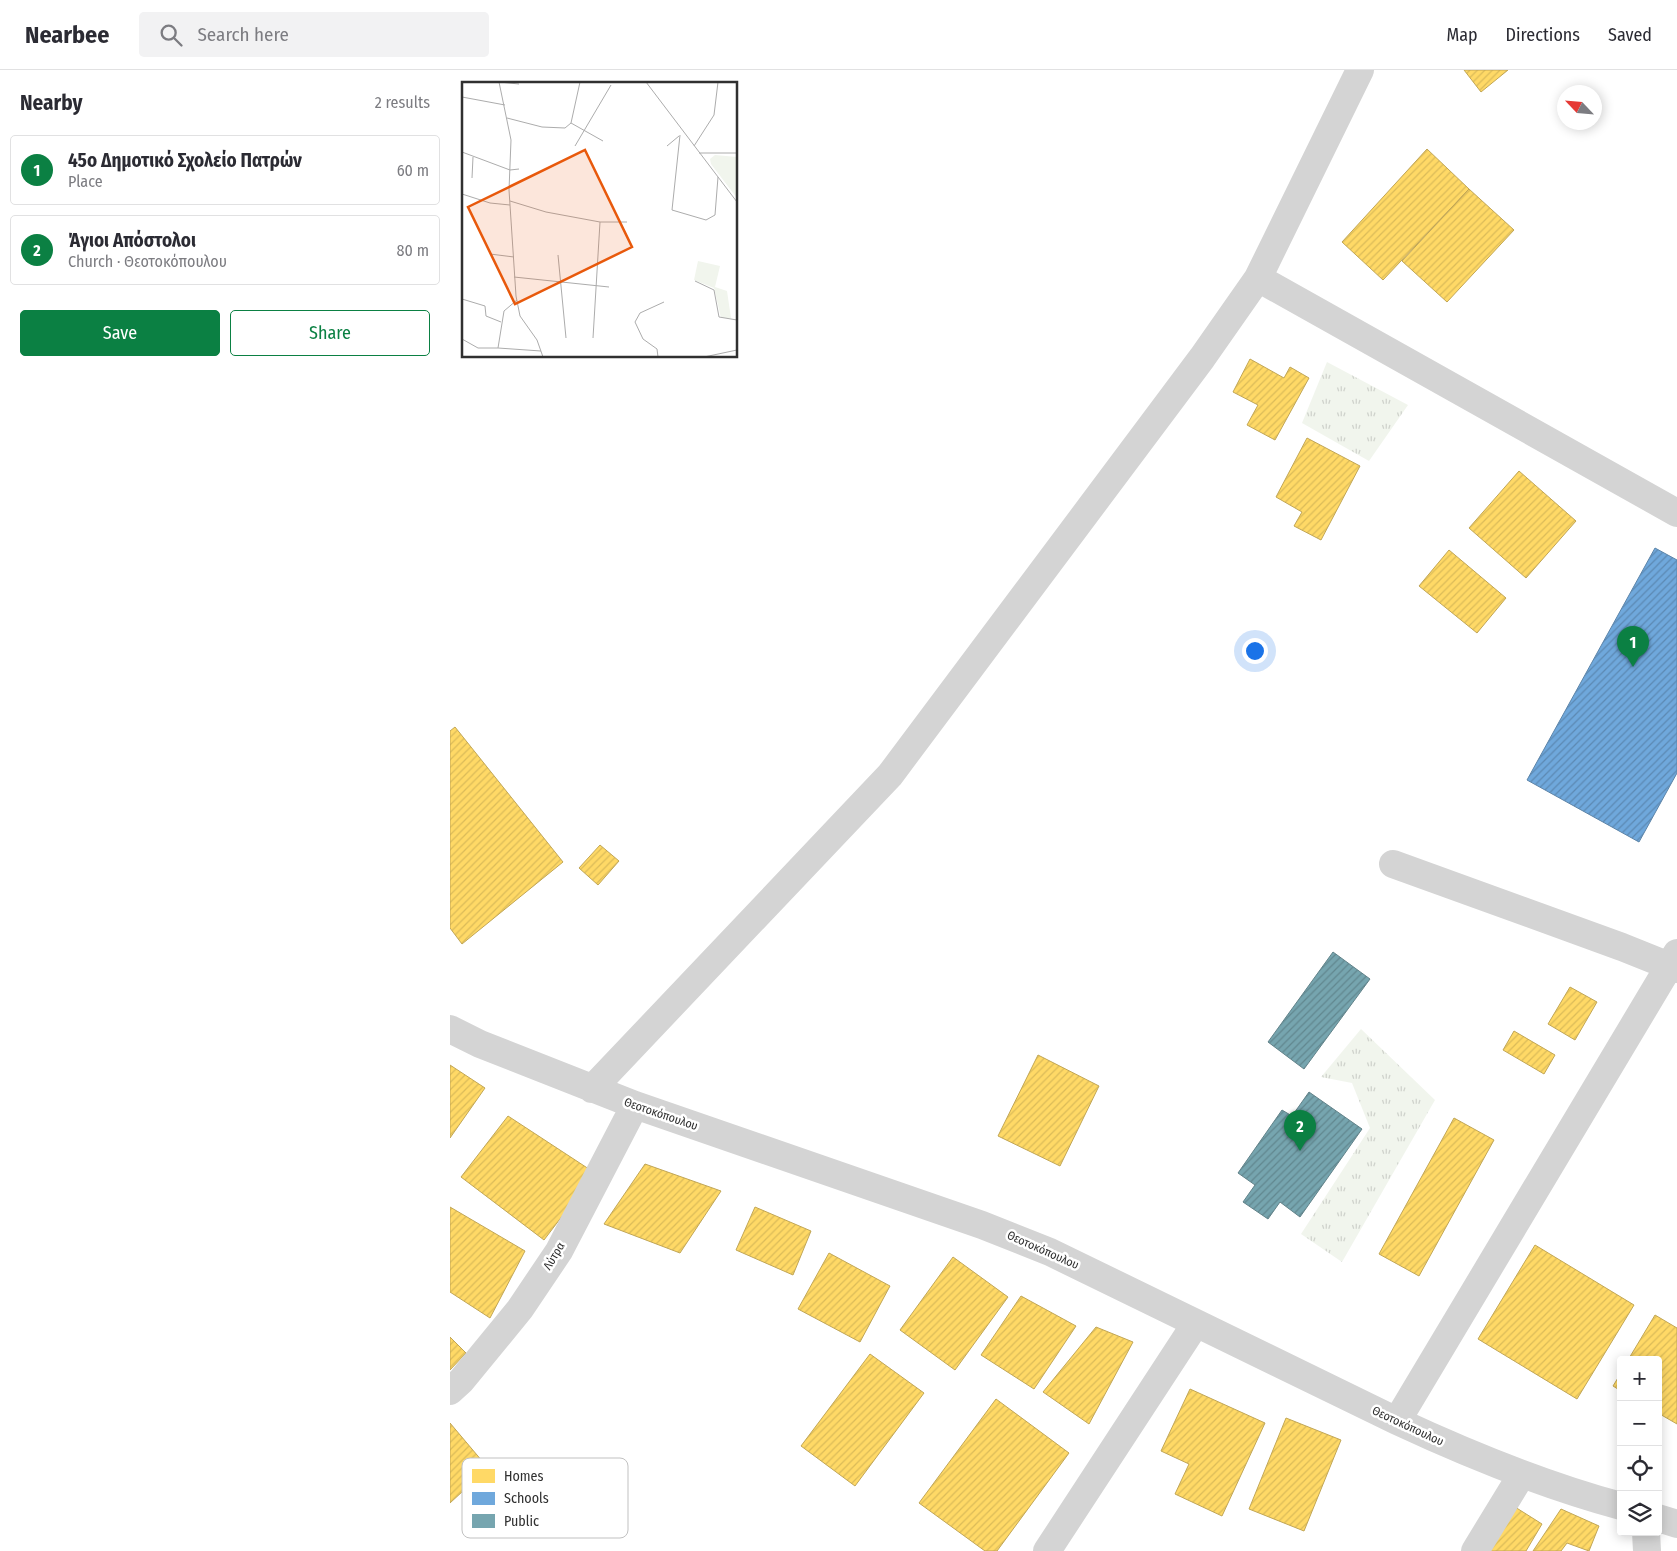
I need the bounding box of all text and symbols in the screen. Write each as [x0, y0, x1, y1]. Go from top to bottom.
search box [139, 12, 489, 57]
text: Nearbee [25, 21, 109, 49]
icon: search [157, 21, 185, 49]
text: Search here [197, 23, 289, 46]
text: Map [1446, 24, 1478, 46]
text: Directions [1506, 24, 1580, 46]
text: Saved [1608, 24, 1652, 46]
inset map [462, 82, 738, 358]
north arrow [1557, 85, 1602, 130]
text: Nearby [20, 90, 82, 116]
text: 2 results [375, 93, 430, 112]
text: 45ο Δημοτικό Σχολείο Πατρών [68, 149, 302, 172]
text: 1 [34, 161, 40, 180]
text: 60 m [397, 161, 429, 180]
text: Place [68, 172, 103, 191]
text: Άγιοι Απόστολοι [68, 229, 196, 252]
text: 2 [33, 241, 41, 260]
text: 80 m [397, 241, 429, 260]
text: Church · Θεοτοκόπουλου [68, 252, 227, 271]
button: Save [20, 310, 220, 356]
button: Share [230, 310, 430, 356]
pin: 1 [1617, 626, 1649, 667]
your location [1242, 638, 1268, 664]
street label: Θεοτοκόπουλου [622, 1095, 700, 1133]
pin: 2 [1284, 1110, 1316, 1151]
street label: Θεοτοκόπουλου [1005, 1228, 1081, 1272]
street label: Λύτρα [540, 1240, 568, 1272]
map controls [1617, 1356, 1662, 1536]
button: + [1617, 1356, 1662, 1401]
button: − [1617, 1401, 1662, 1446]
street label: Θεοτοκόπουλου [1370, 1403, 1446, 1449]
button: locate [1617, 1446, 1662, 1491]
legend [462, 1458, 628, 1538]
text: Homes [504, 1468, 544, 1485]
text: Schools [504, 1490, 549, 1507]
button: layers [1617, 1491, 1662, 1536]
text: Public [504, 1513, 539, 1530]

